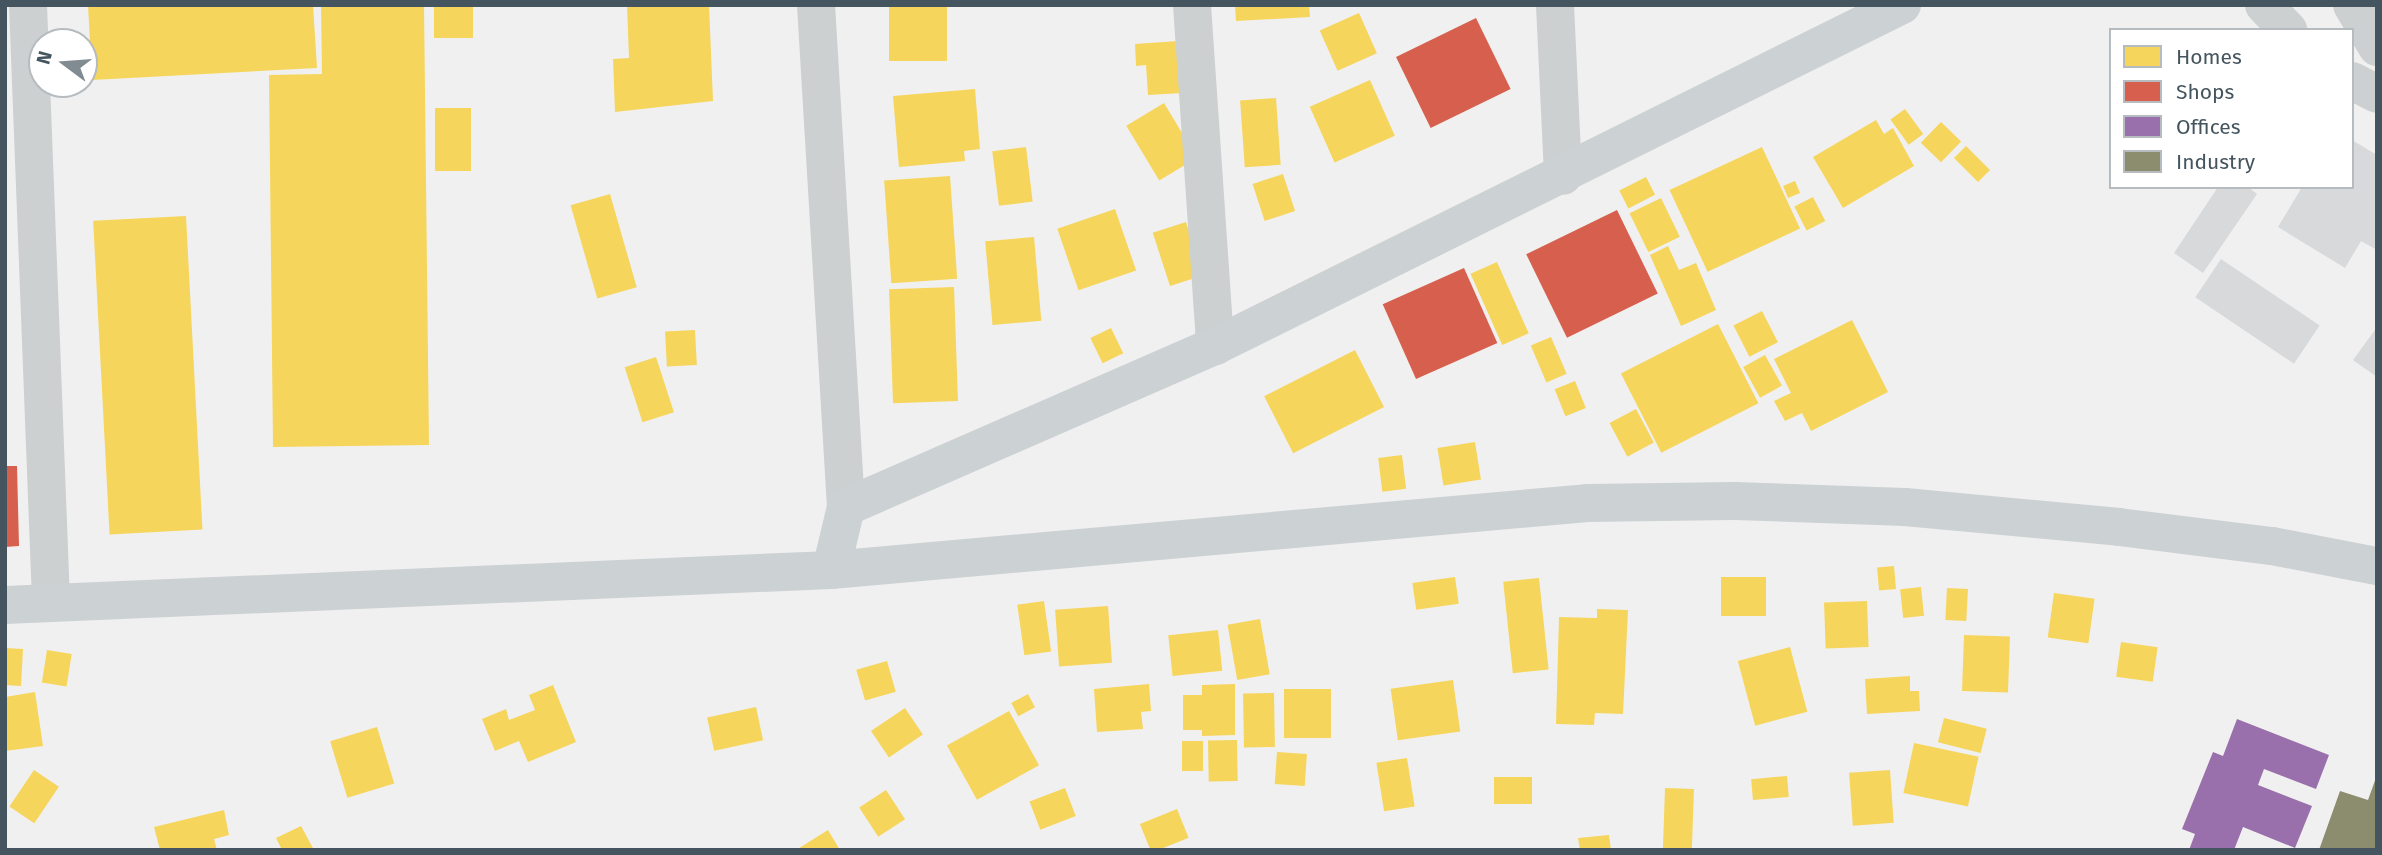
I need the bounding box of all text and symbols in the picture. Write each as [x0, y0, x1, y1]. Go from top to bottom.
north arrow [28, 28, 98, 98]
legend [2109, 28, 2354, 189]
text: Homes [2176, 44, 2242, 70]
text: N [31, 48, 57, 67]
text: Shops [2176, 79, 2234, 105]
text: Offices [2176, 114, 2241, 140]
text: Industry [2176, 149, 2255, 175]

